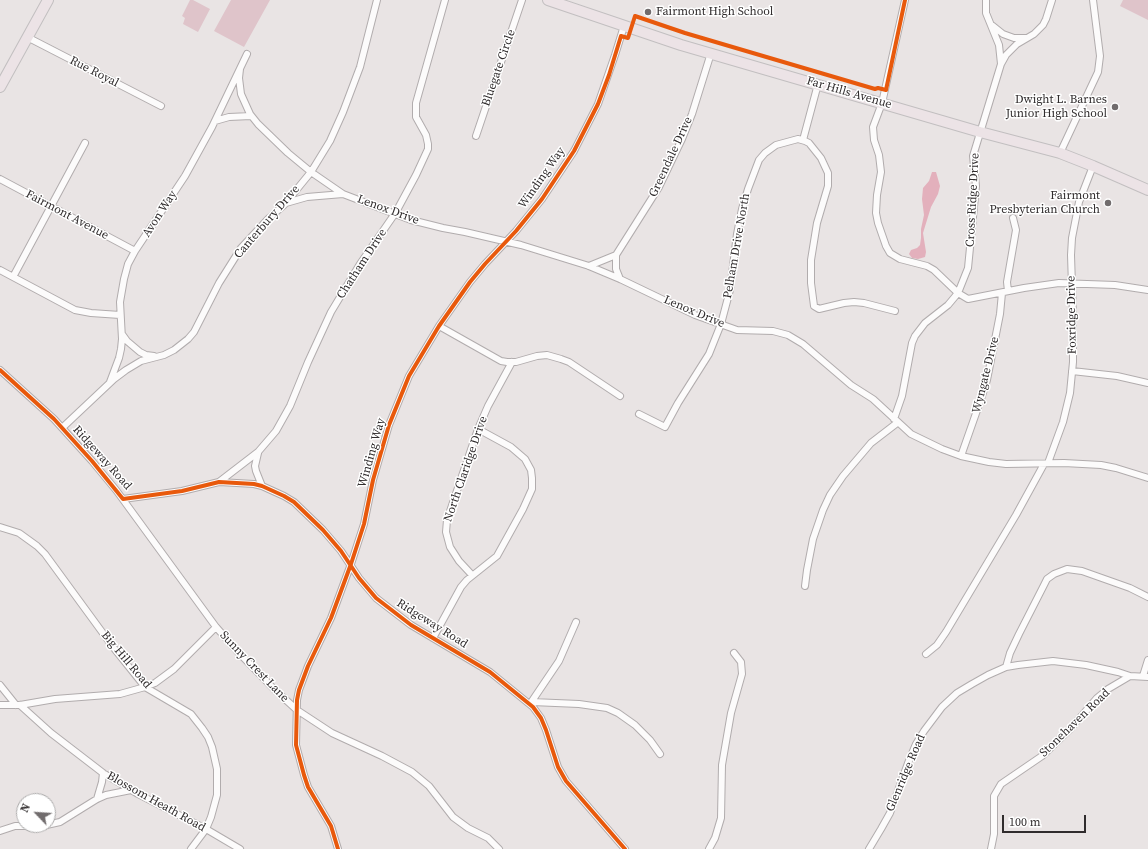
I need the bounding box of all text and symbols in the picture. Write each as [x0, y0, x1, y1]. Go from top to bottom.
place label: Fairmont High School [656, 5, 773, 19]
marker: Fairmont High School [643, 7, 653, 17]
street label: Bluegate Circle [479, 28, 519, 108]
street label: Rue Royal [67, 53, 121, 91]
street label: Far Hills Avenue [805, 74, 893, 112]
place label: Dwight L. Barnes Junior High School [1006, 93, 1107, 121]
marker: Dwight L. Barnes Junior High School [1110, 102, 1120, 112]
street label: Greendale Drive [646, 115, 696, 199]
street label: Winding Way [516, 145, 568, 211]
street label: Cross Ridge Drive [963, 153, 983, 247]
street label: Canterbury Drive [231, 182, 303, 262]
street label: Fairmont Avenue [23, 187, 111, 243]
street label: Avon Way [140, 188, 180, 240]
place label: Fairmont Presbyterian Church [989, 189, 1100, 217]
street label: Lenox Drive [355, 192, 421, 228]
street label: Pelham Drive North [721, 192, 753, 300]
marker: Fairmont Presbyterian Church [1103, 198, 1113, 208]
street label: Chatham Drive [334, 226, 390, 302]
street label: Foxridge Drive [1064, 276, 1080, 354]
street label: Lenox Drive [661, 293, 727, 331]
street label: Wyngate Drive [970, 335, 1002, 415]
street label: North Claridge Drive [441, 414, 491, 524]
street label: Winding Way [355, 417, 389, 489]
street label: Ridgeway Road [69, 423, 135, 493]
street label: Ridgeway Road [394, 596, 470, 652]
street label: Big Hill Road [98, 628, 154, 692]
street label: Sunny Crest Lane [216, 628, 292, 706]
street label: Stonehaven Road [1037, 686, 1113, 760]
street label: Glenridge Road [883, 732, 929, 814]
street label: Blossom Heath Road [104, 769, 208, 835]
north arrow [16, 793, 56, 833]
text: N [17, 801, 34, 815]
scale bar [1004, 807, 1088, 833]
text: 100 m [1009, 814, 1041, 830]

